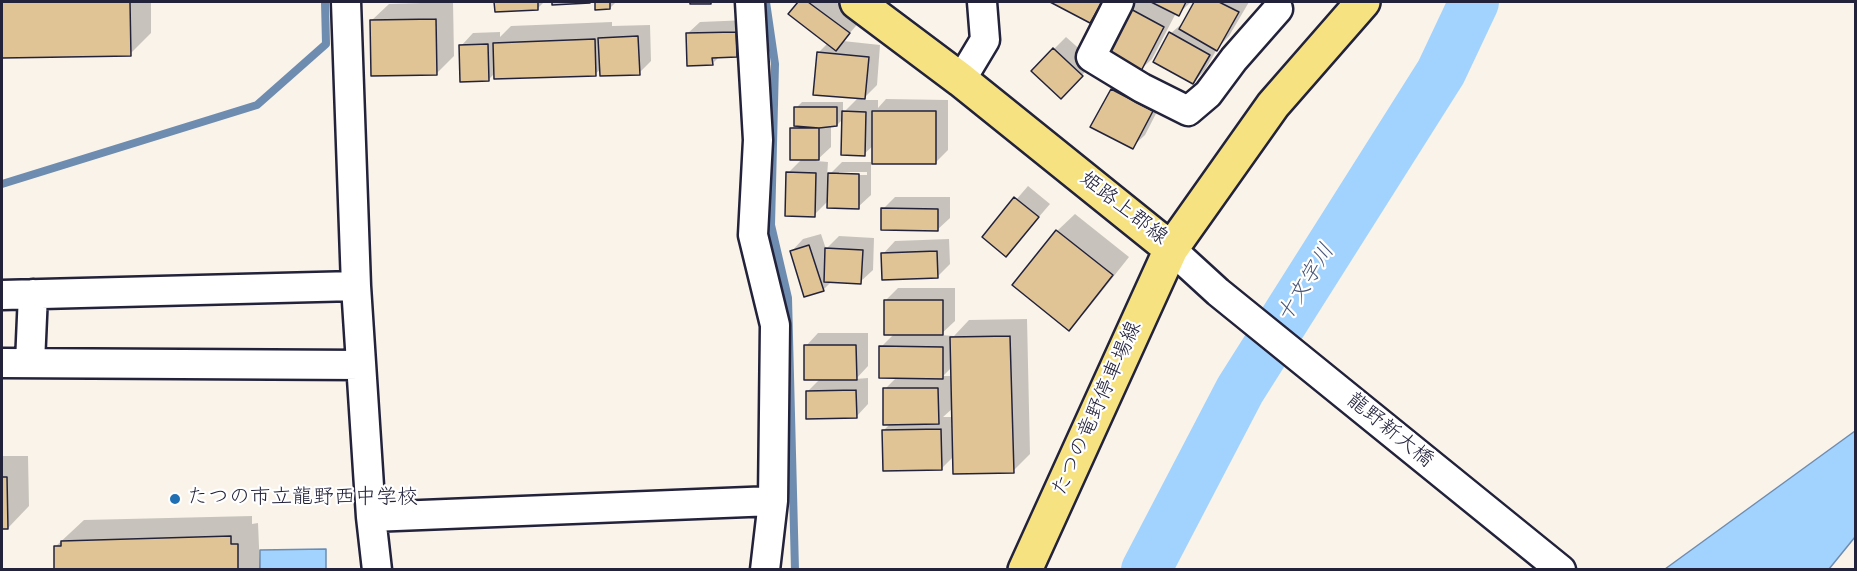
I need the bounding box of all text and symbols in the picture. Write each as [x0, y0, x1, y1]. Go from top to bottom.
street label: 姫路上郡線 [1074, 167, 1172, 251]
water label: 十文字川 [1272, 240, 1342, 328]
street label: たつの竜野停車場線 [1048, 318, 1148, 500]
street label: 龍野新大橋 [1340, 388, 1438, 474]
place label: たつの市立龍野西中学校 [187, 486, 418, 512]
marker: たつの市立龍野西中学校 [168, 492, 182, 506]

